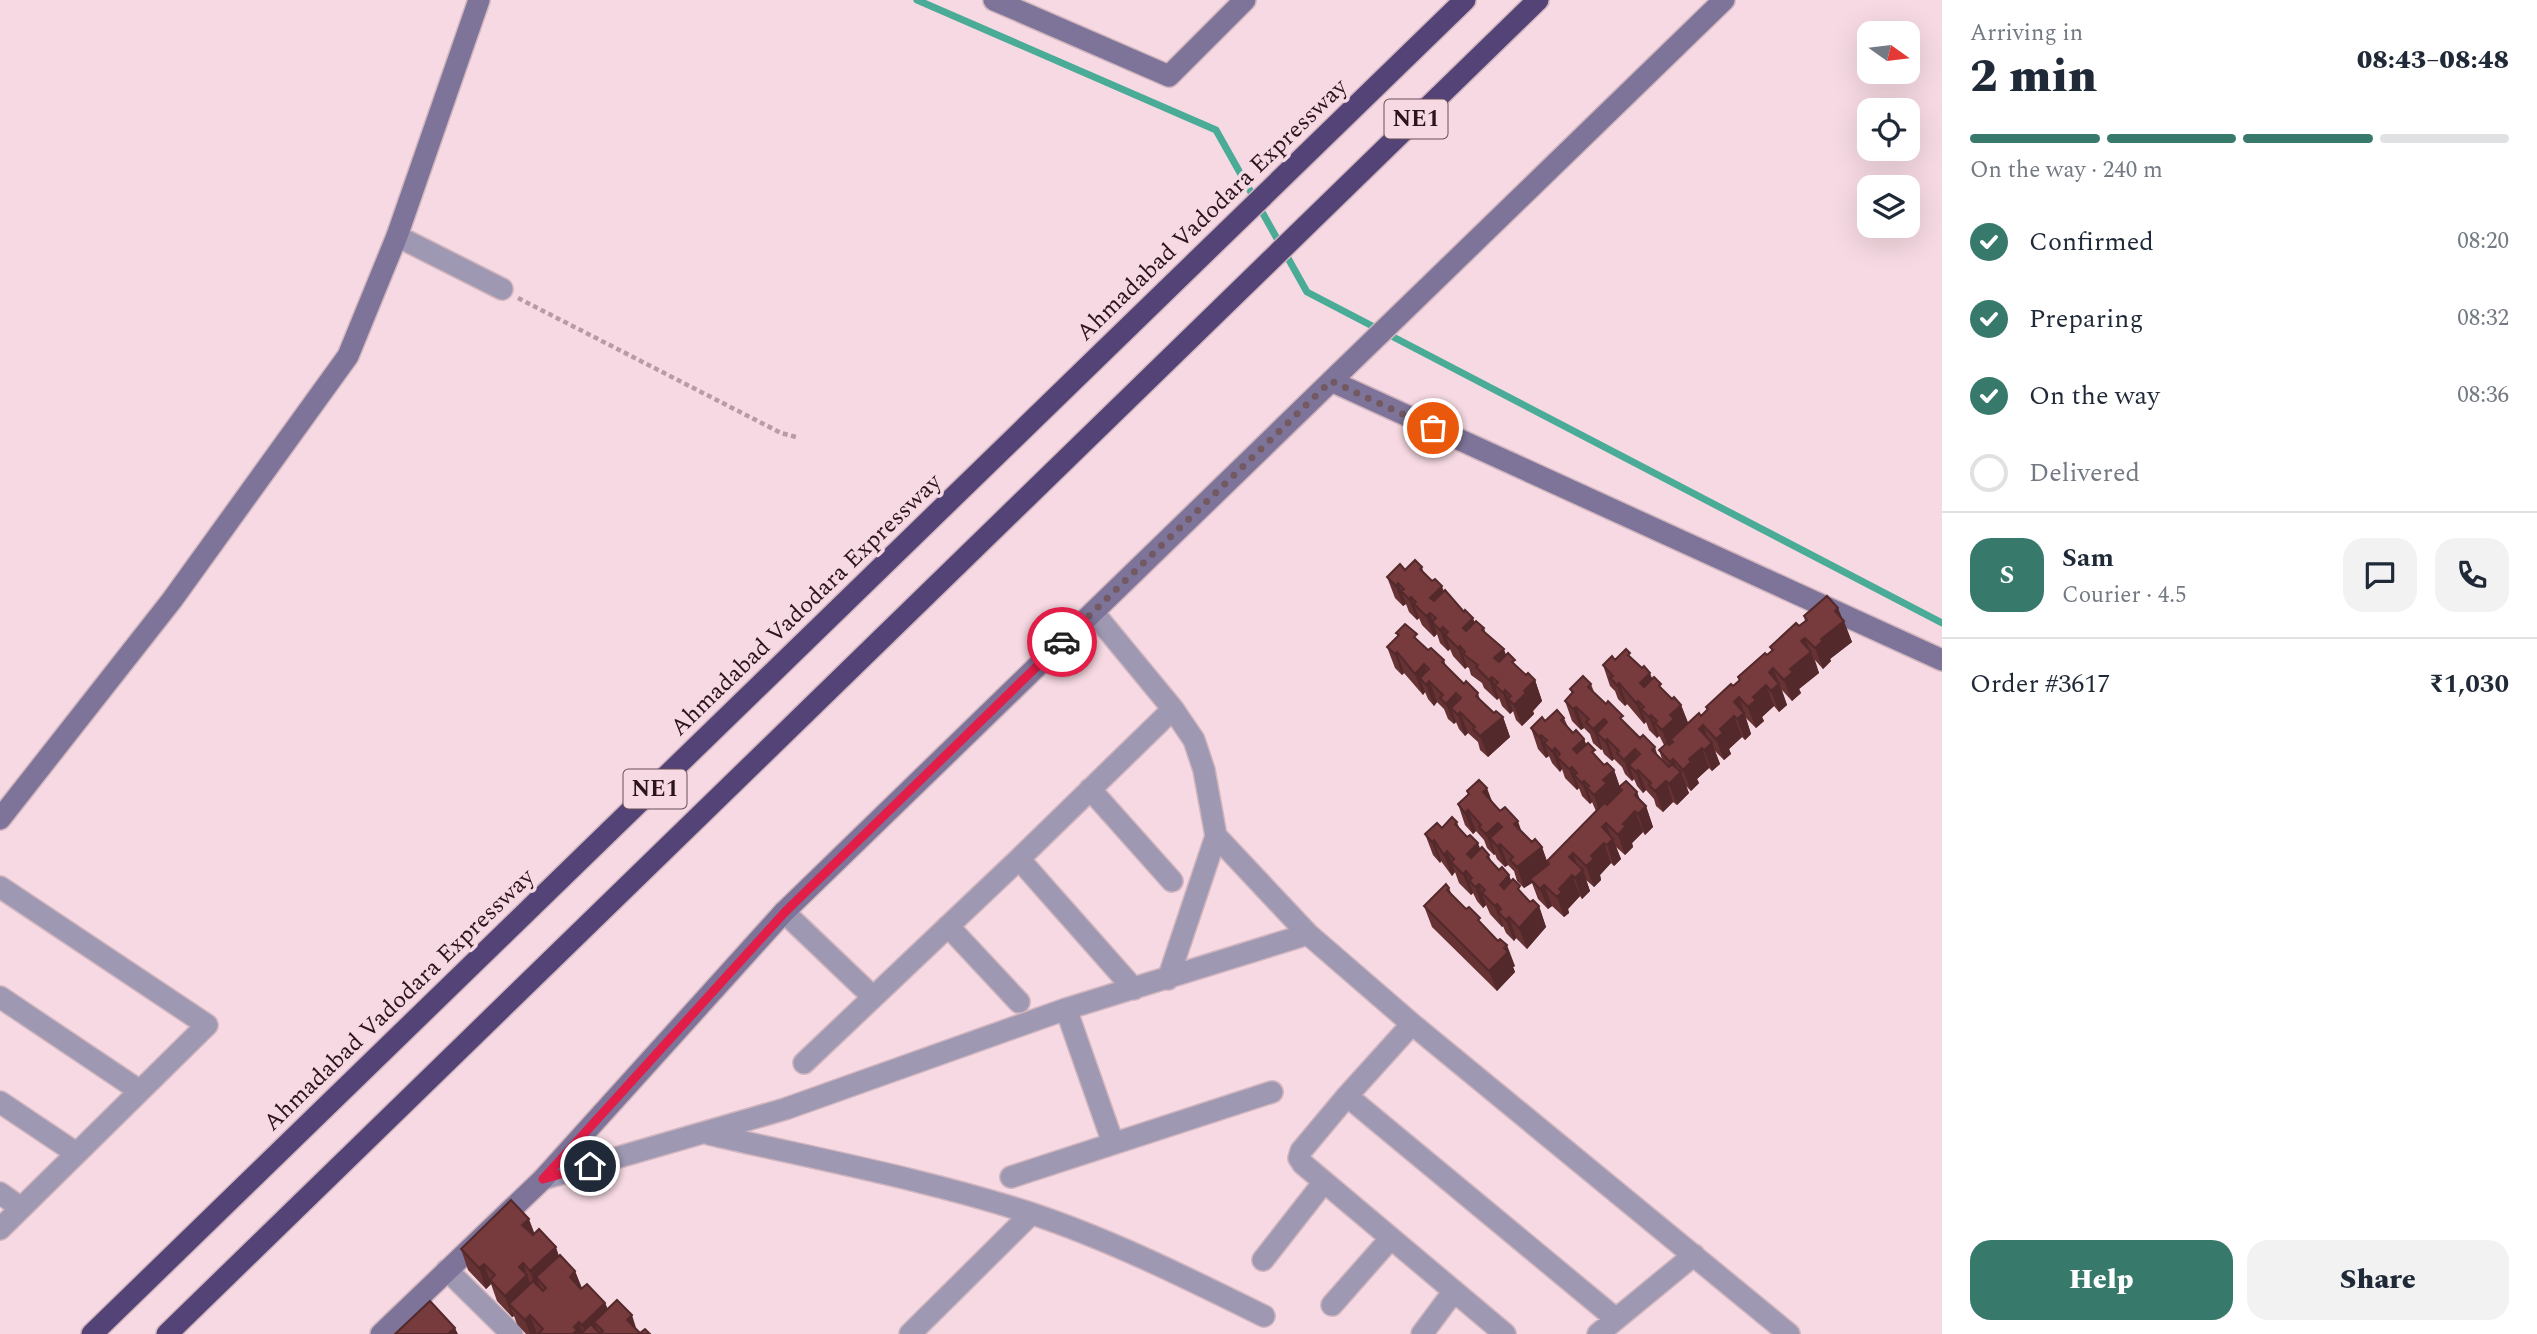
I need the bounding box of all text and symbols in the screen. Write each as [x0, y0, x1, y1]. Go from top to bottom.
text: Arriving in [1970, 16, 2083, 51]
north arrow [1857, 21, 1920, 84]
map controls [1857, 21, 1920, 238]
text: 08:43–08:48 [2357, 40, 2509, 80]
text: 2 min [1970, 42, 2097, 112]
street label: Ahmadabad Vadodara Expressway [1068, 69, 1357, 350]
button: locate [1857, 98, 1920, 161]
road number: NE1 [1384, 100, 1448, 138]
text: On the way · 240 m [1970, 153, 2163, 188]
button: layers [1857, 175, 1920, 238]
text: Confirmed [2029, 222, 2154, 262]
icon: check [1970, 223, 2008, 261]
text: 08:20 [2457, 224, 2509, 259]
text: Preparing [2029, 299, 2143, 339]
icon: check [1970, 300, 2008, 338]
text: 08:32 [2457, 301, 2509, 336]
text: On the way [2029, 376, 2160, 416]
icon: check [1970, 377, 2008, 415]
text: 08:36 [2457, 378, 2509, 413]
pin [1403, 398, 1463, 458]
icon: bag [1414, 409, 1452, 447]
text: Delivered [2029, 453, 2140, 493]
street label: Ahmadabad Vadodara Expressway [662, 464, 951, 745]
text: Sam [2062, 538, 2114, 578]
button: chat [2343, 538, 2417, 612]
button: phone [2435, 538, 2509, 612]
text: S [2000, 555, 2014, 595]
text: Courier · 4.5 [2062, 578, 2187, 613]
courier [1027, 607, 1097, 677]
icon: car [1043, 623, 1081, 661]
text: Order #3617 [1970, 664, 2110, 704]
text: ₹1,030 [2429, 664, 2509, 704]
road number: NE1 [624, 769, 686, 808]
street label: Ahmadabad Vadodara Expressway [255, 859, 544, 1140]
pin [560, 1136, 620, 1196]
icon: home [571, 1147, 609, 1185]
button: Help [1970, 1240, 2233, 1320]
button: Share [2247, 1240, 2509, 1320]

